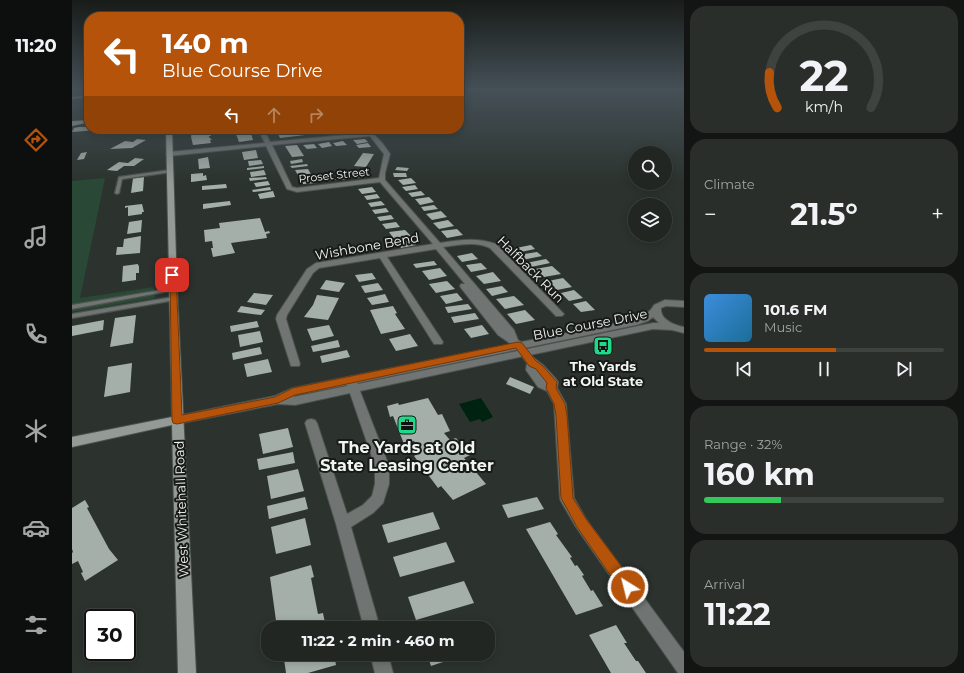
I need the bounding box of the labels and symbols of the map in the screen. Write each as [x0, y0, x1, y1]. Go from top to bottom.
street label: Proset Street [298, 164, 371, 186]
street label: Wishbone Bend [314, 229, 420, 263]
street label: Halfback Run [494, 232, 568, 306]
pin [155, 258, 189, 292]
street label: Blue Course Drive [532, 305, 649, 343]
bus stop icon: The Yards at Old State [592, 335, 614, 357]
place label: The Yards at Old State [563, 358, 643, 389]
office icon: The Yards at Old State Leasing Center [396, 414, 418, 436]
place label: The Yards at Old State Leasing Center [320, 438, 494, 475]
street label: West Whitehall Road [171, 440, 191, 578]
position arrow [607, 566, 649, 608]
speed limit sign: 30 [84, 609, 136, 661]

